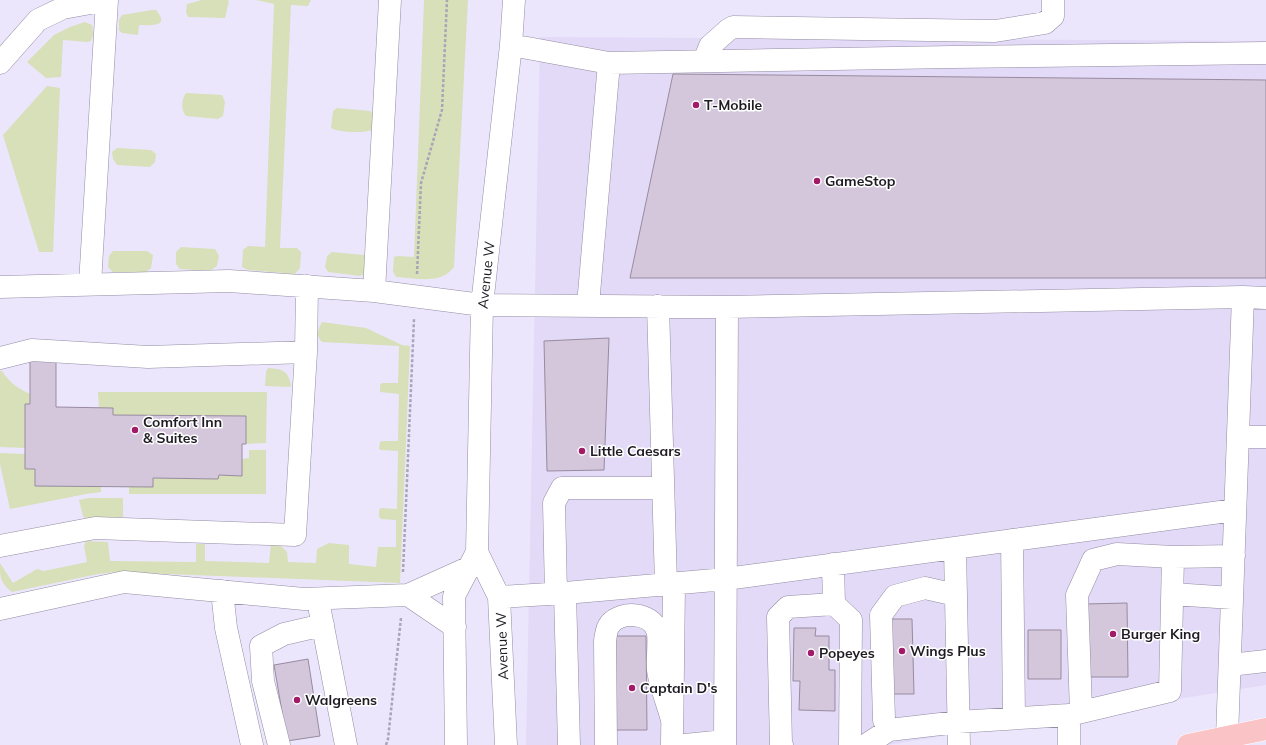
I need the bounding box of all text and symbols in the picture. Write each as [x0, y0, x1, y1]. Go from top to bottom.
place label: T-Mobile [704, 96, 763, 114]
marker: T-Mobile [691, 100, 701, 110]
place label: GameStop [825, 172, 896, 190]
marker: GameStop [812, 176, 822, 186]
street label: Avenue W [473, 240, 499, 310]
place label: Comfort Inn & Suites [143, 413, 222, 447]
marker: Comfort Inn & Suites [130, 425, 140, 435]
place label: Little Caesars [590, 442, 681, 460]
marker: Little Caesars [577, 446, 587, 456]
street label: Avenue W [492, 611, 512, 680]
place label: Burger King [1121, 625, 1200, 643]
marker: Burger King [1108, 629, 1118, 639]
place label: Wings Plus [910, 642, 986, 660]
place label: Popeyes [819, 644, 875, 662]
marker: Wings Plus [897, 646, 907, 656]
marker: Popeyes [806, 648, 816, 658]
place label: Captain D's [640, 679, 718, 697]
marker: Captain D's [627, 683, 637, 693]
place label: Walgreens [305, 691, 377, 709]
marker: Walgreens [292, 695, 302, 705]

